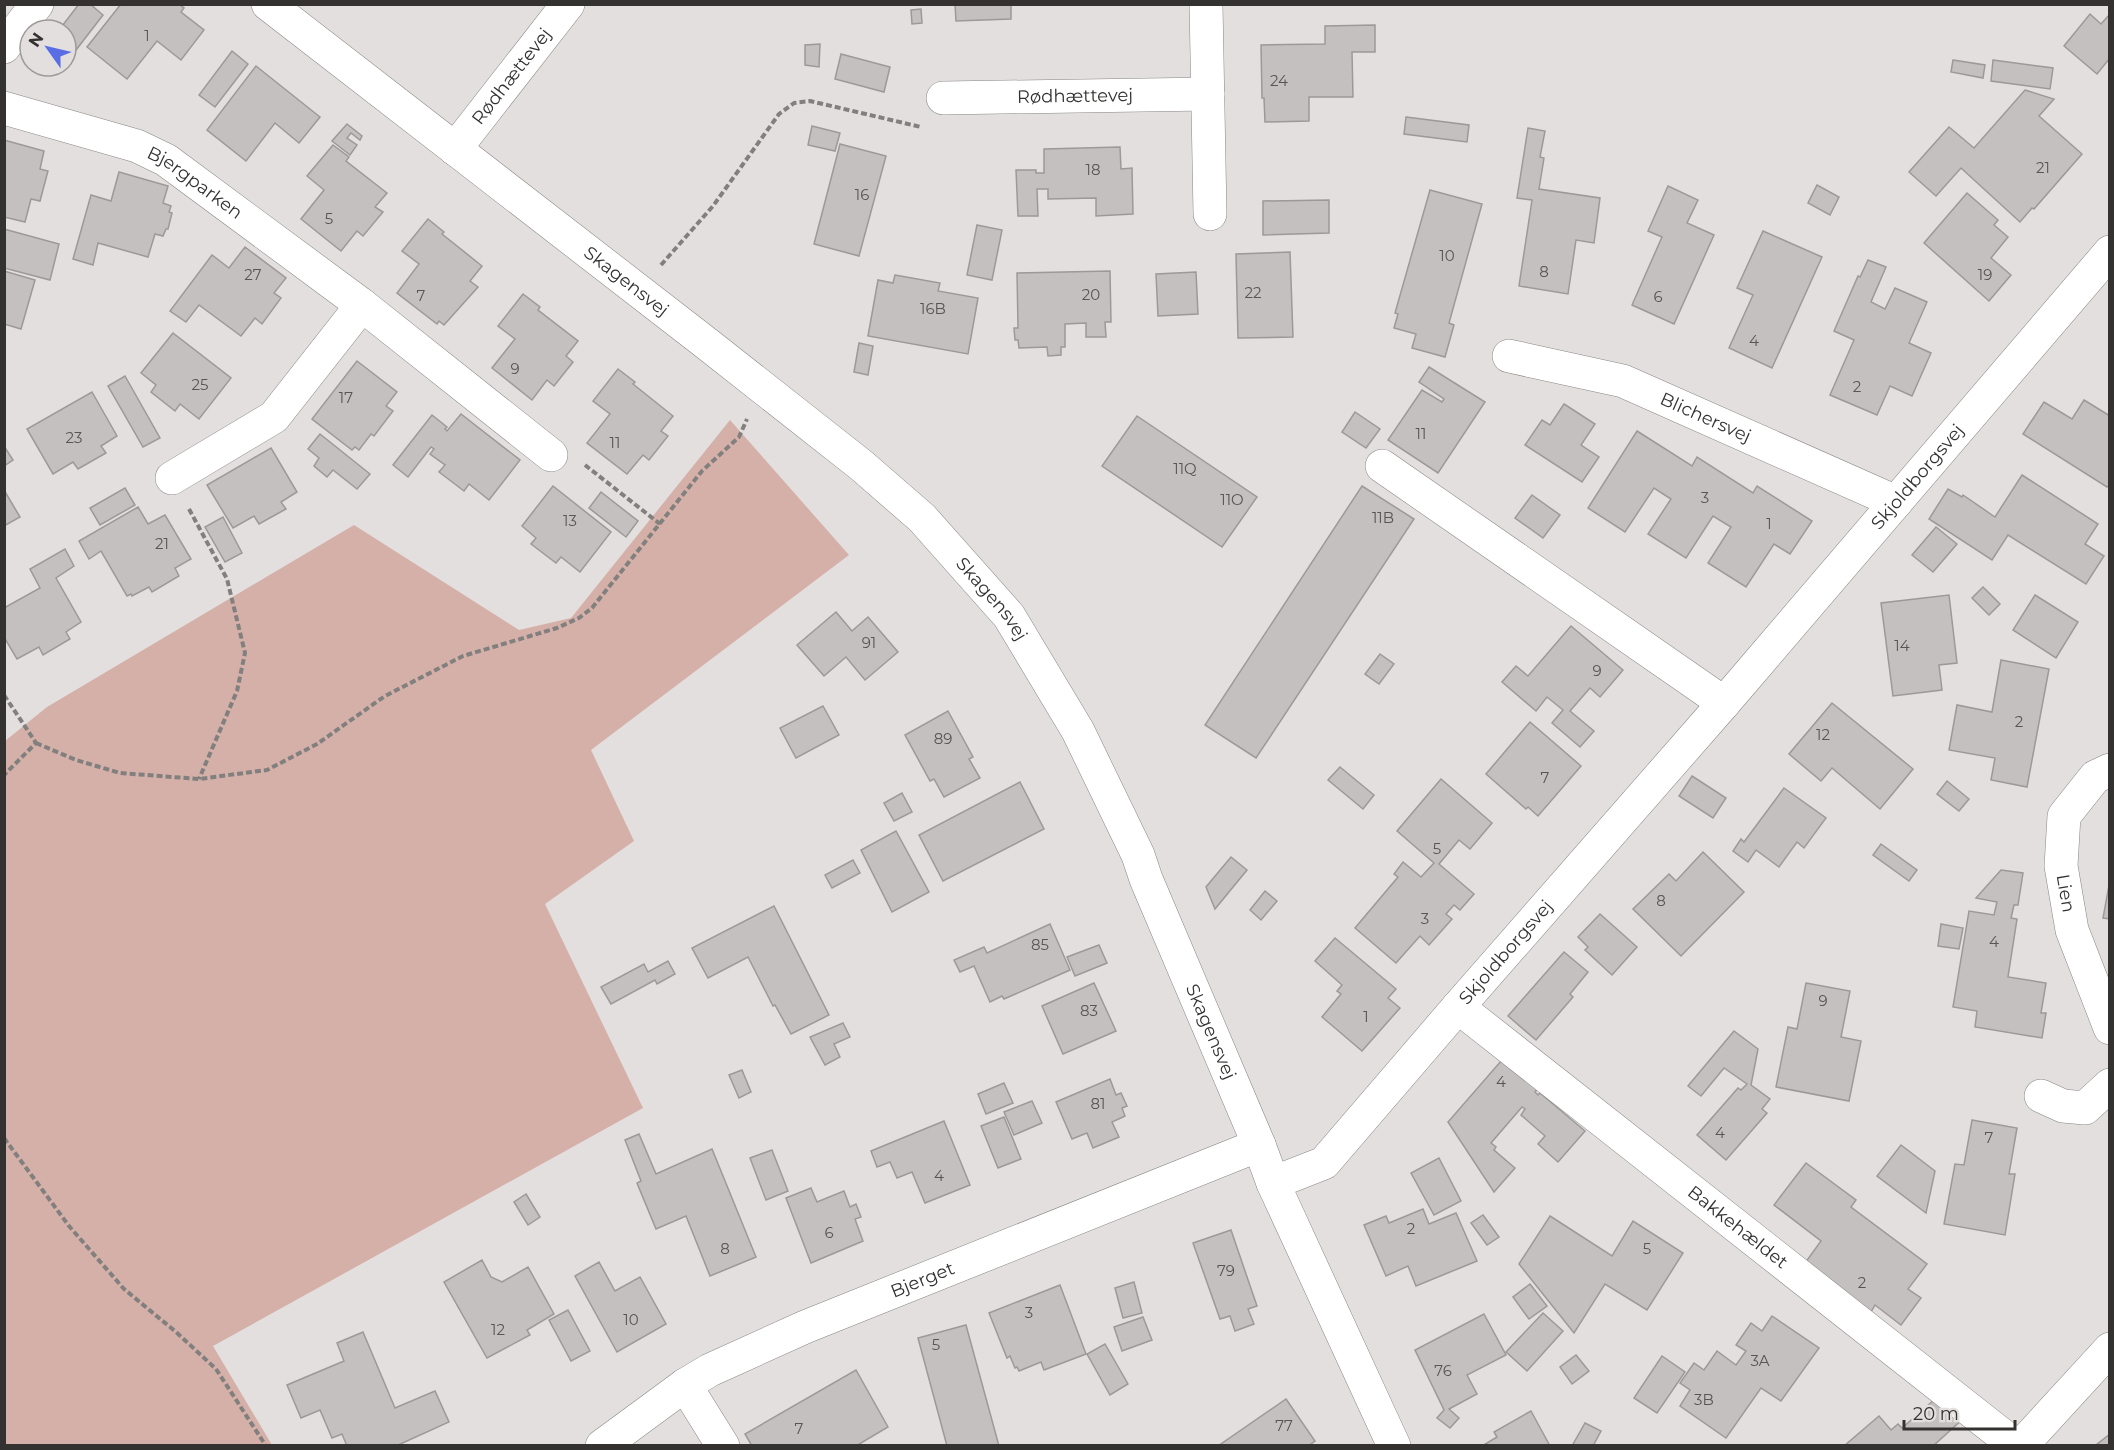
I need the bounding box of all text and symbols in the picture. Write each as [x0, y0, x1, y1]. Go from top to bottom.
north arrow [18, 18, 78, 78]
street label: Rødhættevej [467, 24, 556, 129]
house number: 1 [144, 26, 150, 45]
text: N [24, 29, 47, 51]
house number: 24 [1270, 71, 1288, 90]
street label: Rødhættevej [1017, 84, 1133, 108]
street label: Bjergparken [144, 142, 247, 224]
house number: 21 [2036, 158, 2050, 177]
house number: 18 [1086, 160, 1101, 179]
house number: 16 [855, 185, 869, 204]
house number: 5 [325, 209, 333, 228]
street label: Skagensvej [579, 242, 673, 321]
house number: 10 [1439, 246, 1455, 265]
house number: 8 [1539, 262, 1549, 281]
house number: 27 [244, 265, 262, 284]
house number: 19 [1978, 265, 1992, 284]
house number: 22 [1244, 283, 1262, 302]
house number: 20 [1082, 285, 1100, 304]
house number: 7 [417, 286, 426, 305]
house number: 6 [1653, 287, 1663, 306]
house number: 16B [920, 299, 946, 318]
house number: 4 [1749, 331, 1759, 350]
house number: 9 [510, 359, 520, 378]
house number: 25 [191, 375, 209, 394]
house number: 2 [1853, 377, 1861, 396]
house number: 17 [339, 388, 353, 407]
street label: Blichersvej [1657, 388, 1754, 447]
street label: Skjoldborgsvej [1866, 420, 1969, 534]
house number: 11 [1416, 424, 1426, 443]
house number: 23 [66, 428, 82, 447]
house number: 11 [610, 433, 620, 452]
house number: 11Q [1173, 459, 1197, 478]
house number: 3 [1701, 488, 1709, 507]
house number: 11O [1220, 490, 1244, 509]
house number: 11B [1372, 508, 1394, 527]
house number: 13 [563, 511, 577, 530]
house number: 1 [1766, 514, 1772, 533]
house number: 21 [155, 534, 169, 553]
street label: Skagensvej [951, 553, 1032, 645]
house number: 91 [862, 633, 876, 652]
house number: 14 [1894, 636, 1910, 655]
house number: 9 [1592, 661, 1602, 680]
house number: 2 [2015, 712, 2023, 731]
house number: 12 [1816, 725, 1830, 744]
house number: 89 [934, 729, 952, 748]
house number: 7 [1541, 768, 1550, 787]
house number: 5 [1433, 839, 1441, 858]
street label: Lien [2052, 872, 2080, 914]
house number: 8 [1656, 891, 1666, 910]
street label: Skjoldborgsvej [1454, 896, 1557, 1009]
house number: 3 [1421, 909, 1429, 928]
house number: 4 [1989, 932, 1999, 951]
house number: 85 [1031, 935, 1049, 954]
street label: Skagensvej [1181, 981, 1241, 1083]
house number: 9 [1818, 991, 1828, 1010]
house number: 83 [1080, 1001, 1098, 1020]
house number: 1 [1363, 1007, 1369, 1026]
house number: 4 [1496, 1072, 1506, 1091]
house number: 81 [1091, 1094, 1106, 1113]
house number: 4 [1715, 1123, 1725, 1142]
house number: 7 [1985, 1128, 1994, 1147]
house number: 4 [934, 1166, 944, 1185]
street label: Bakkehældet [1683, 1181, 1792, 1273]
house number: 2 [1407, 1219, 1415, 1238]
house number: 6 [824, 1223, 834, 1242]
house number: 8 [720, 1239, 730, 1258]
house number: 5 [1643, 1239, 1651, 1258]
street label: Bjerget [887, 1257, 958, 1303]
house number: 79 [1217, 1261, 1235, 1280]
house number: 2 [1858, 1273, 1866, 1292]
house number: 3 [1025, 1303, 1033, 1322]
house number: 10 [623, 1310, 639, 1329]
house number: 12 [491, 1320, 505, 1339]
house number: 5 [932, 1335, 940, 1354]
house number: 3A [1750, 1351, 1770, 1370]
house number: 76 [1434, 1361, 1452, 1380]
house number: 3B [1694, 1390, 1714, 1409]
scale bar [1904, 1393, 2015, 1431]
text: 20 m [1913, 1403, 1959, 1425]
house number: 77 [1275, 1416, 1293, 1435]
house number: 7 [795, 1419, 804, 1438]

